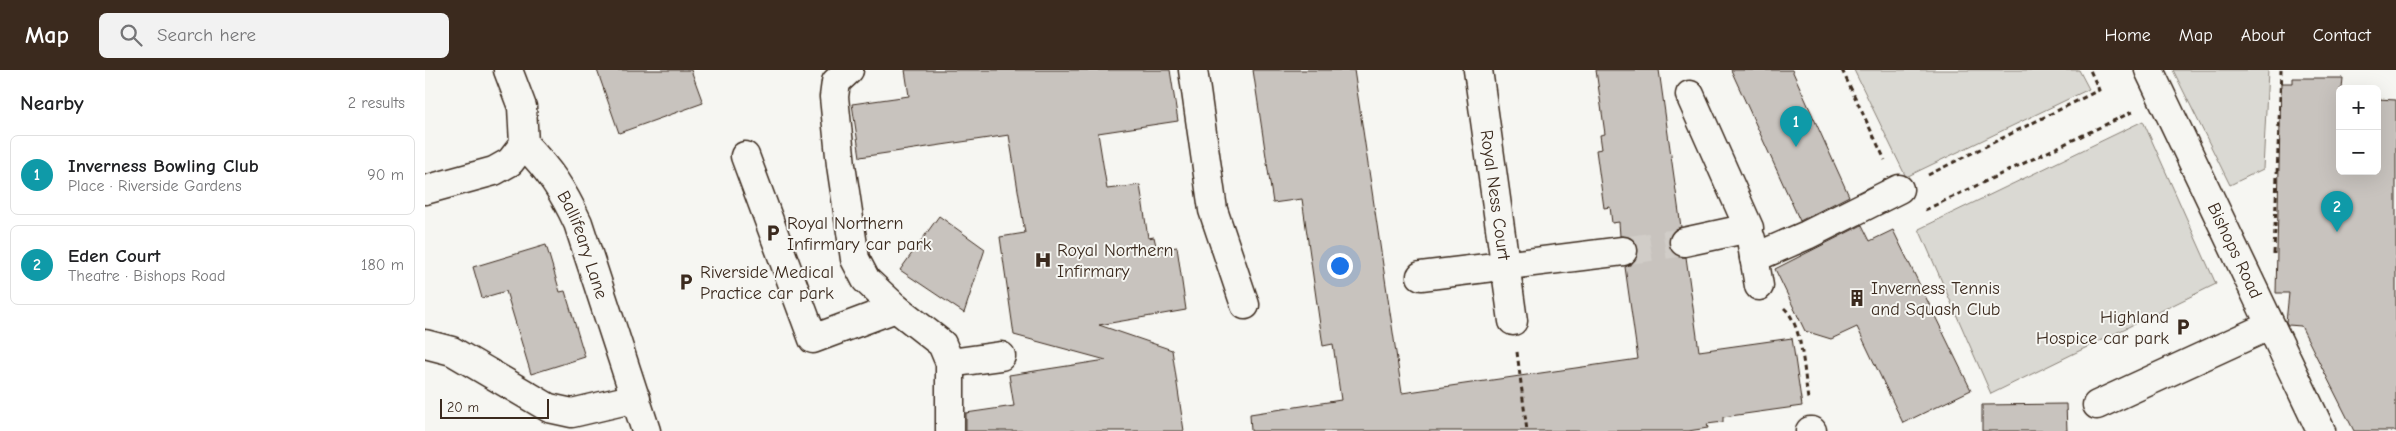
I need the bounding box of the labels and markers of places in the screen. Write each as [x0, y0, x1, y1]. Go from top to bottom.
pin: 1 [1780, 106, 1812, 147]
pin: 2 [2321, 191, 2353, 232]
place label: Royal Northern Infirmary car park [787, 213, 932, 255]
parking icon: Royal Northern Infirmary car park [763, 223, 783, 243]
place label: Royal Northern Infirmary [1057, 240, 1173, 282]
hospital icon: Royal Northern Infirmary [1033, 250, 1053, 270]
place label: Riverside Medical Practice car park [700, 262, 834, 304]
parking icon: Riverside Medical Practice car park [676, 272, 696, 292]
place label: Inverness Tennis and Squash Club [1871, 278, 2000, 320]
building icon: Inverness Tennis and Squash Club [1847, 288, 1867, 308]
place label: Highland Hospice car park [2036, 307, 2169, 349]
parking icon: Highland Hospice car park [2173, 317, 2193, 337]

